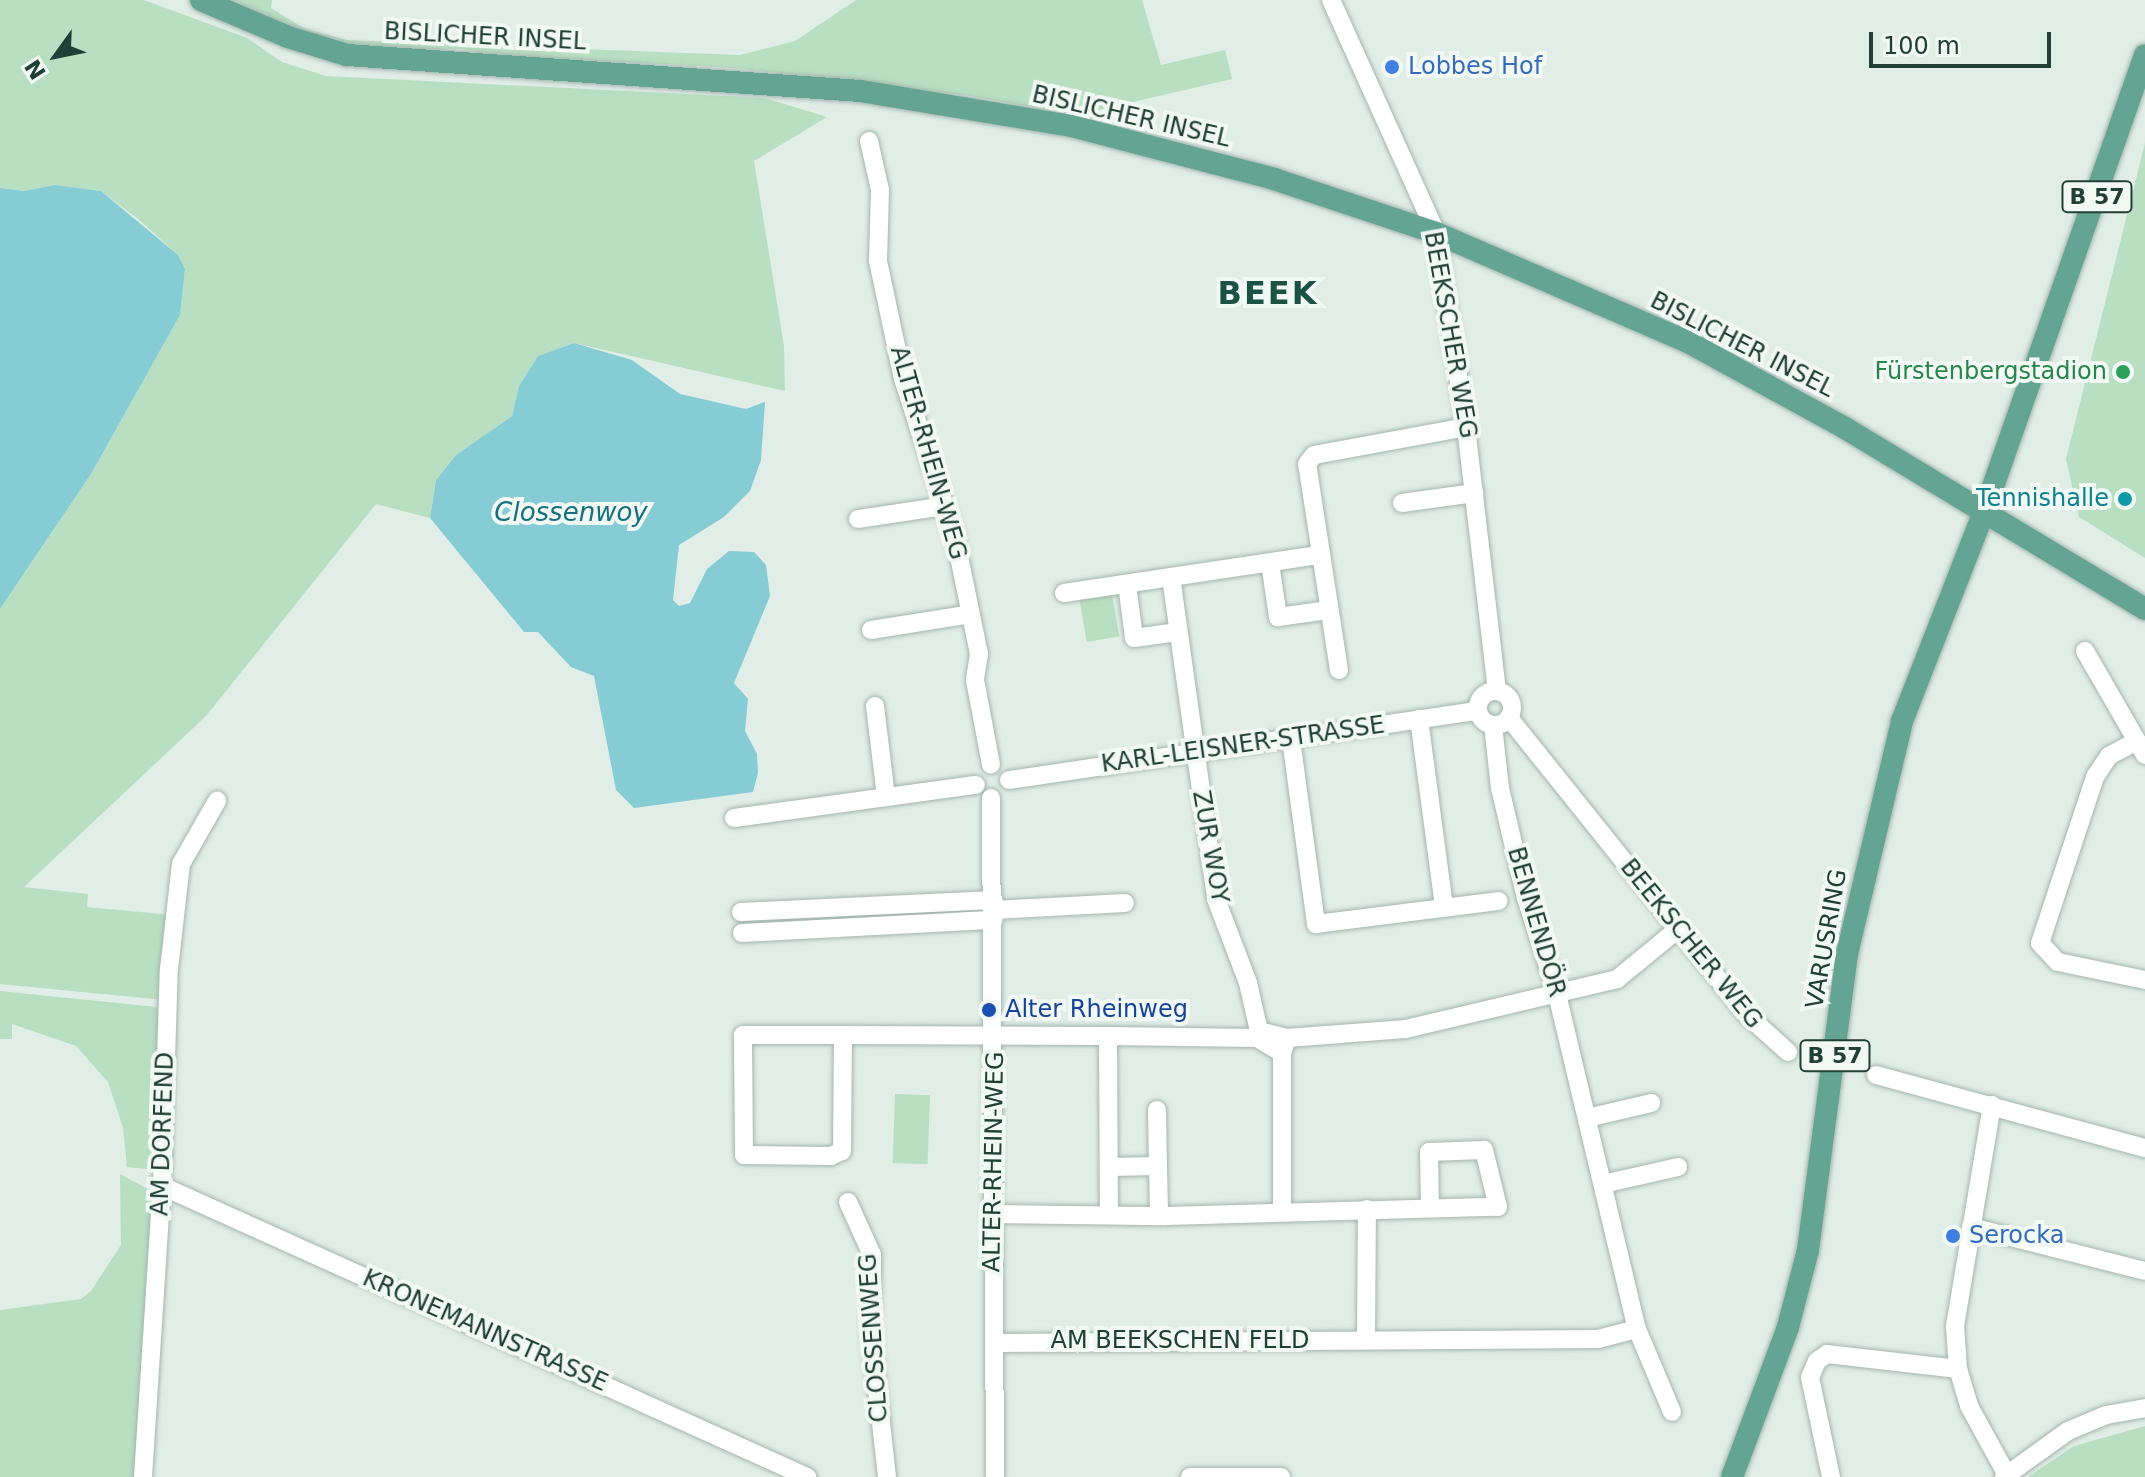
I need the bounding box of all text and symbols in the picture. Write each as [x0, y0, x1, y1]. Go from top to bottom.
north arrow [16, 16, 96, 96]
scale bar [1873, 16, 2055, 66]
street label: BISLICHER INSEL [383, 17, 587, 57]
text: 100 m [1883, 32, 1960, 60]
place label: Lobbes Hof [1408, 53, 1542, 81]
text: N [20, 55, 51, 84]
marker: Lobbes Hof [1383, 58, 1401, 76]
street label: BISLICHER INSEL [1029, 80, 1233, 154]
road number: B 57 [2061, 179, 2133, 215]
street label: BEEKSCHER WEG [1418, 229, 1482, 441]
district label: BEEK [1218, 274, 1318, 312]
street label: BISLICHER INSEL [1645, 286, 1839, 404]
street label: ALTER-RHEIN-WEG [884, 343, 972, 563]
place label: Fürstenbergstadion [1874, 358, 2107, 386]
marker: Fürstenbergstadion [2114, 363, 2132, 381]
place label: Tennishalle [1976, 485, 2109, 513]
marker: Tennishalle [2116, 490, 2134, 508]
water label: Clossenwoy [494, 497, 648, 529]
street label: KARL-LEISNER-STRASSE [1099, 711, 1387, 779]
street label: ZUR WOY [1186, 788, 1234, 906]
street label: BENNENDÖR [1501, 844, 1571, 1000]
street label: BEEKSCHER WEG [1614, 854, 1768, 1034]
street label: VARUSRING [1801, 867, 1853, 1011]
place label: Alter Rheinweg [1005, 996, 1188, 1024]
marker: Alter Rheinweg [980, 1001, 998, 1019]
road number: B 57 [1799, 1038, 1871, 1074]
street label: AM DORFEND [146, 1051, 180, 1217]
street label: ALTER-RHEIN-WEG [978, 1051, 1010, 1273]
place label: Serocka [1969, 1222, 2064, 1250]
marker: Serocka [1944, 1227, 1962, 1245]
street label: CLOSSENWEG [854, 1253, 894, 1423]
street label: KRONEMANNSTRASSE [358, 1264, 612, 1398]
street label: AM BEEKSCHEN FELD [1051, 1327, 1309, 1355]

